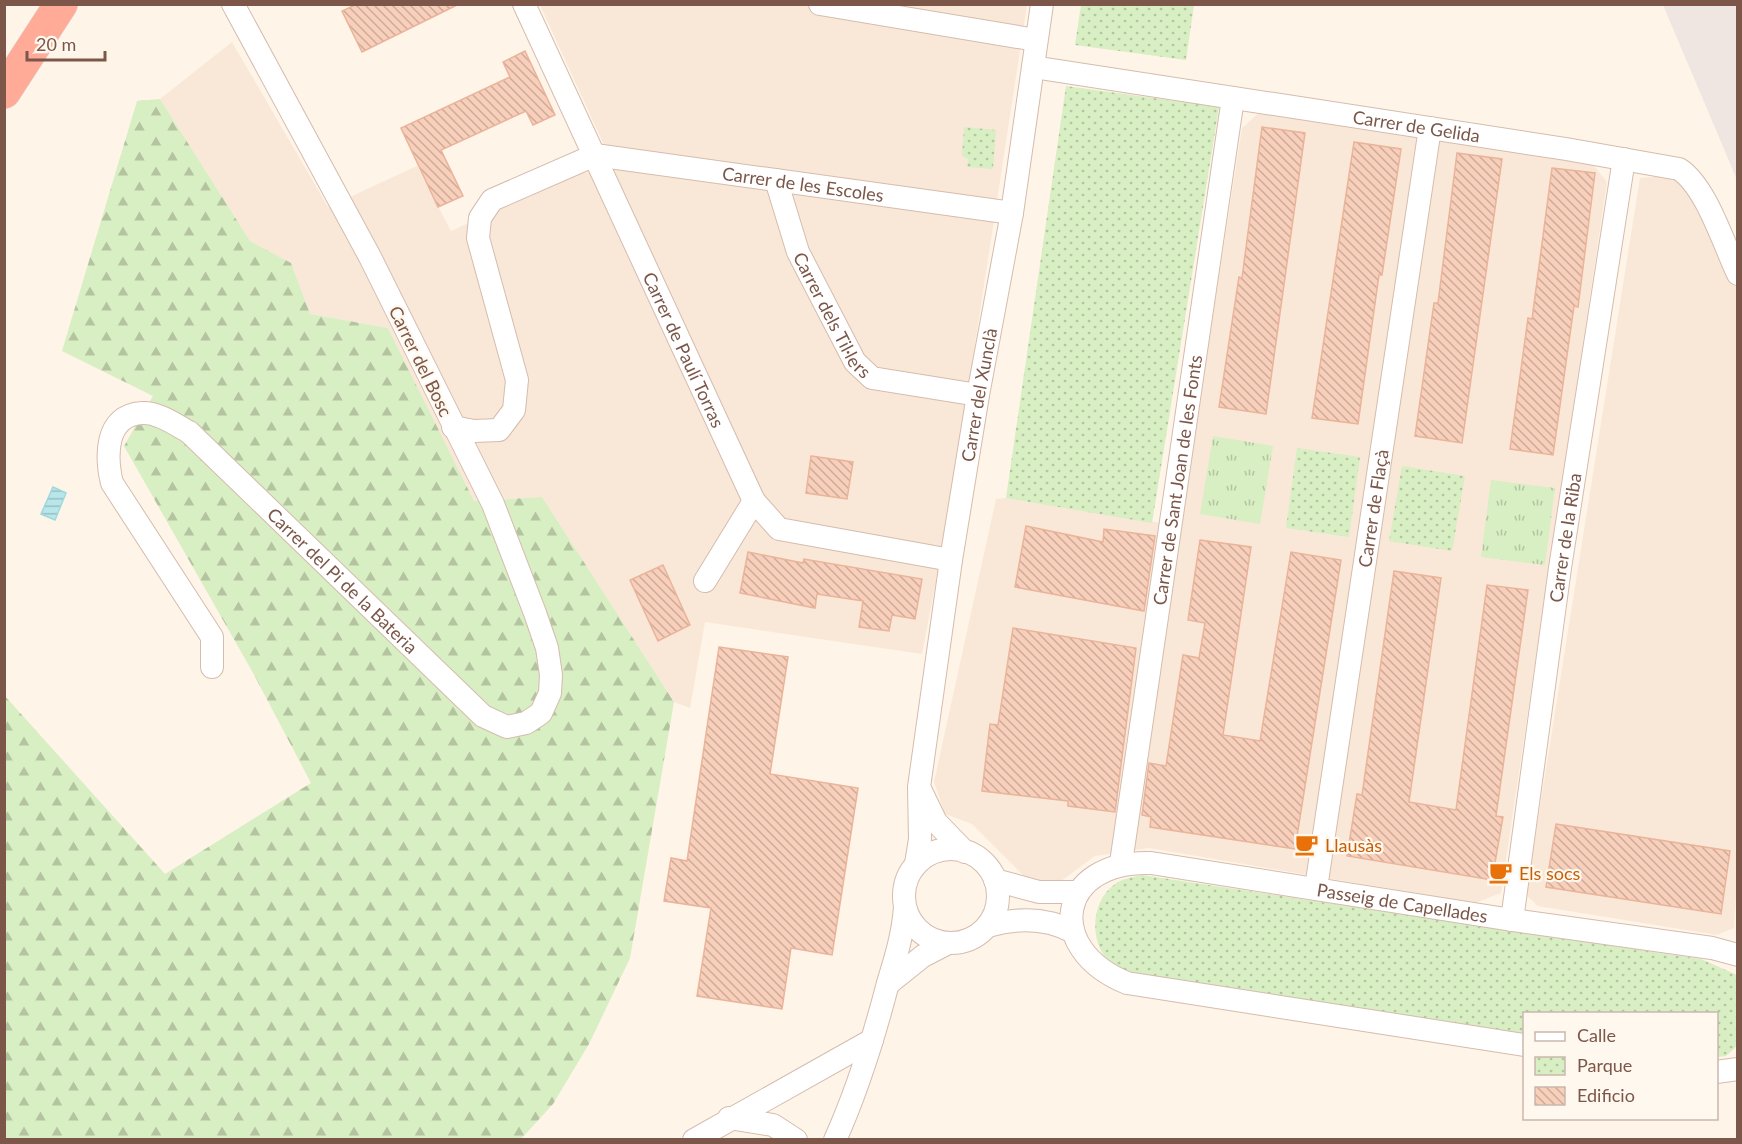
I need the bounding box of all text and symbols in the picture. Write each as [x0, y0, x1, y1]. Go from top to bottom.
scale bar [27, 24, 105, 62]
text: 20 m [36, 33, 76, 55]
street label: Carrer de Gelida [1351, 105, 1482, 147]
street label: Carrer de les Escoles [721, 162, 885, 206]
street label: Carrer dels Til·lers [789, 248, 876, 383]
street label: Carrer de Paulí Torras [639, 269, 730, 431]
street label: Carrer del Bosc [385, 302, 457, 420]
street label: Carrer del Xunclà [956, 326, 1001, 463]
street label: Carrer de Sant Joan de les Fonts [1148, 353, 1206, 607]
street label: Carrer de Flaçà [1353, 448, 1393, 569]
street label: Carrer de la Riba [1544, 471, 1586, 604]
street label: Carrer del Pi de la Bateria [263, 503, 422, 658]
cafe icon: Llausàs [1294, 832, 1320, 858]
place label: Llausàs [1325, 834, 1382, 856]
cafe icon: Els socs [1488, 860, 1514, 886]
place label: Els socs [1519, 862, 1581, 884]
street label: Passeig de Capellades [1315, 878, 1489, 927]
legend [1523, 1012, 1718, 1120]
text: Calle [1577, 1024, 1616, 1046]
text: Parque [1577, 1054, 1632, 1076]
text: Edificio [1577, 1084, 1635, 1106]

